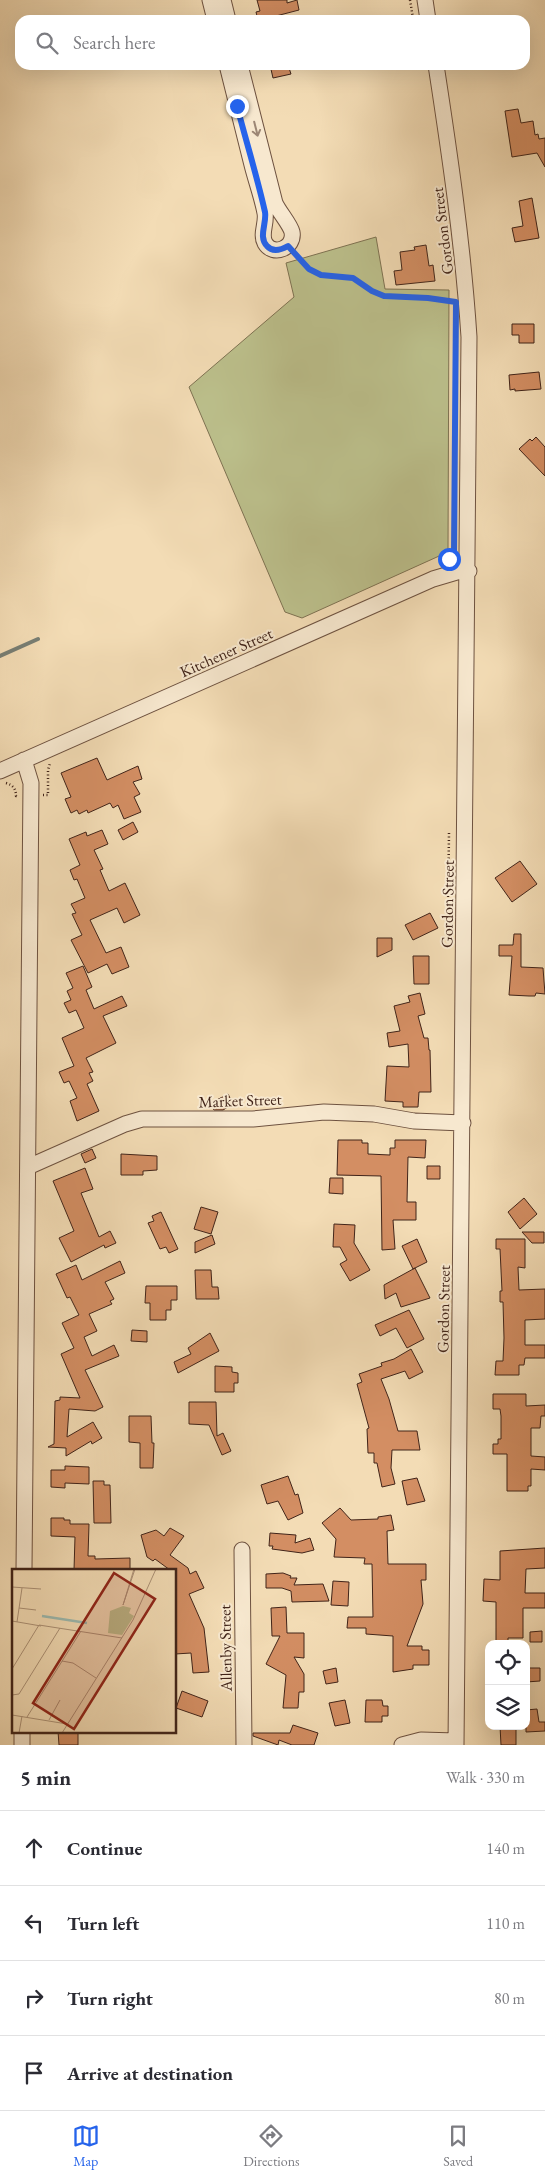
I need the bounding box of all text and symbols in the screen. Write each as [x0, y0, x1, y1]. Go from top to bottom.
search box [15, 15, 530, 70]
icon: search [33, 29, 61, 57]
text: Search here [73, 30, 155, 55]
route end [226, 95, 249, 118]
one-way arrow [252, 121, 261, 137]
street label: Gordon Street [427, 186, 458, 276]
route start [438, 548, 461, 571]
street label: Kitchener Street [177, 623, 276, 682]
street label: Gordon Street [436, 860, 459, 948]
street label: Market Street [198, 1089, 282, 1112]
street label: Gordon Street [432, 1265, 455, 1353]
inset map [12, 1569, 176, 1732]
street label: Allenby Street [214, 1604, 237, 1692]
map controls [485, 1640, 530, 1730]
button: locate [485, 1640, 530, 1685]
button: layers [485, 1685, 530, 1730]
text: 5 min [20, 1764, 71, 1791]
text: Walk · 330 m [446, 1767, 525, 1788]
icon: ahead [20, 1834, 48, 1862]
text: Continue [67, 1836, 142, 1861]
text: 140 m [486, 1838, 525, 1859]
icon: left [20, 1909, 48, 1937]
text: Turn left [67, 1911, 139, 1936]
text: 110 m [486, 1913, 525, 1934]
icon: right [20, 1984, 48, 2012]
text: Turn right [67, 1986, 153, 2011]
text: 80 m [494, 1988, 525, 2009]
icon: arrive [20, 2059, 48, 2087]
text: Arrive at destination [67, 2061, 233, 2086]
tab: Map [72, 2122, 100, 2170]
tab: Directions [243, 2122, 300, 2170]
tab: Saved [443, 2122, 473, 2170]

